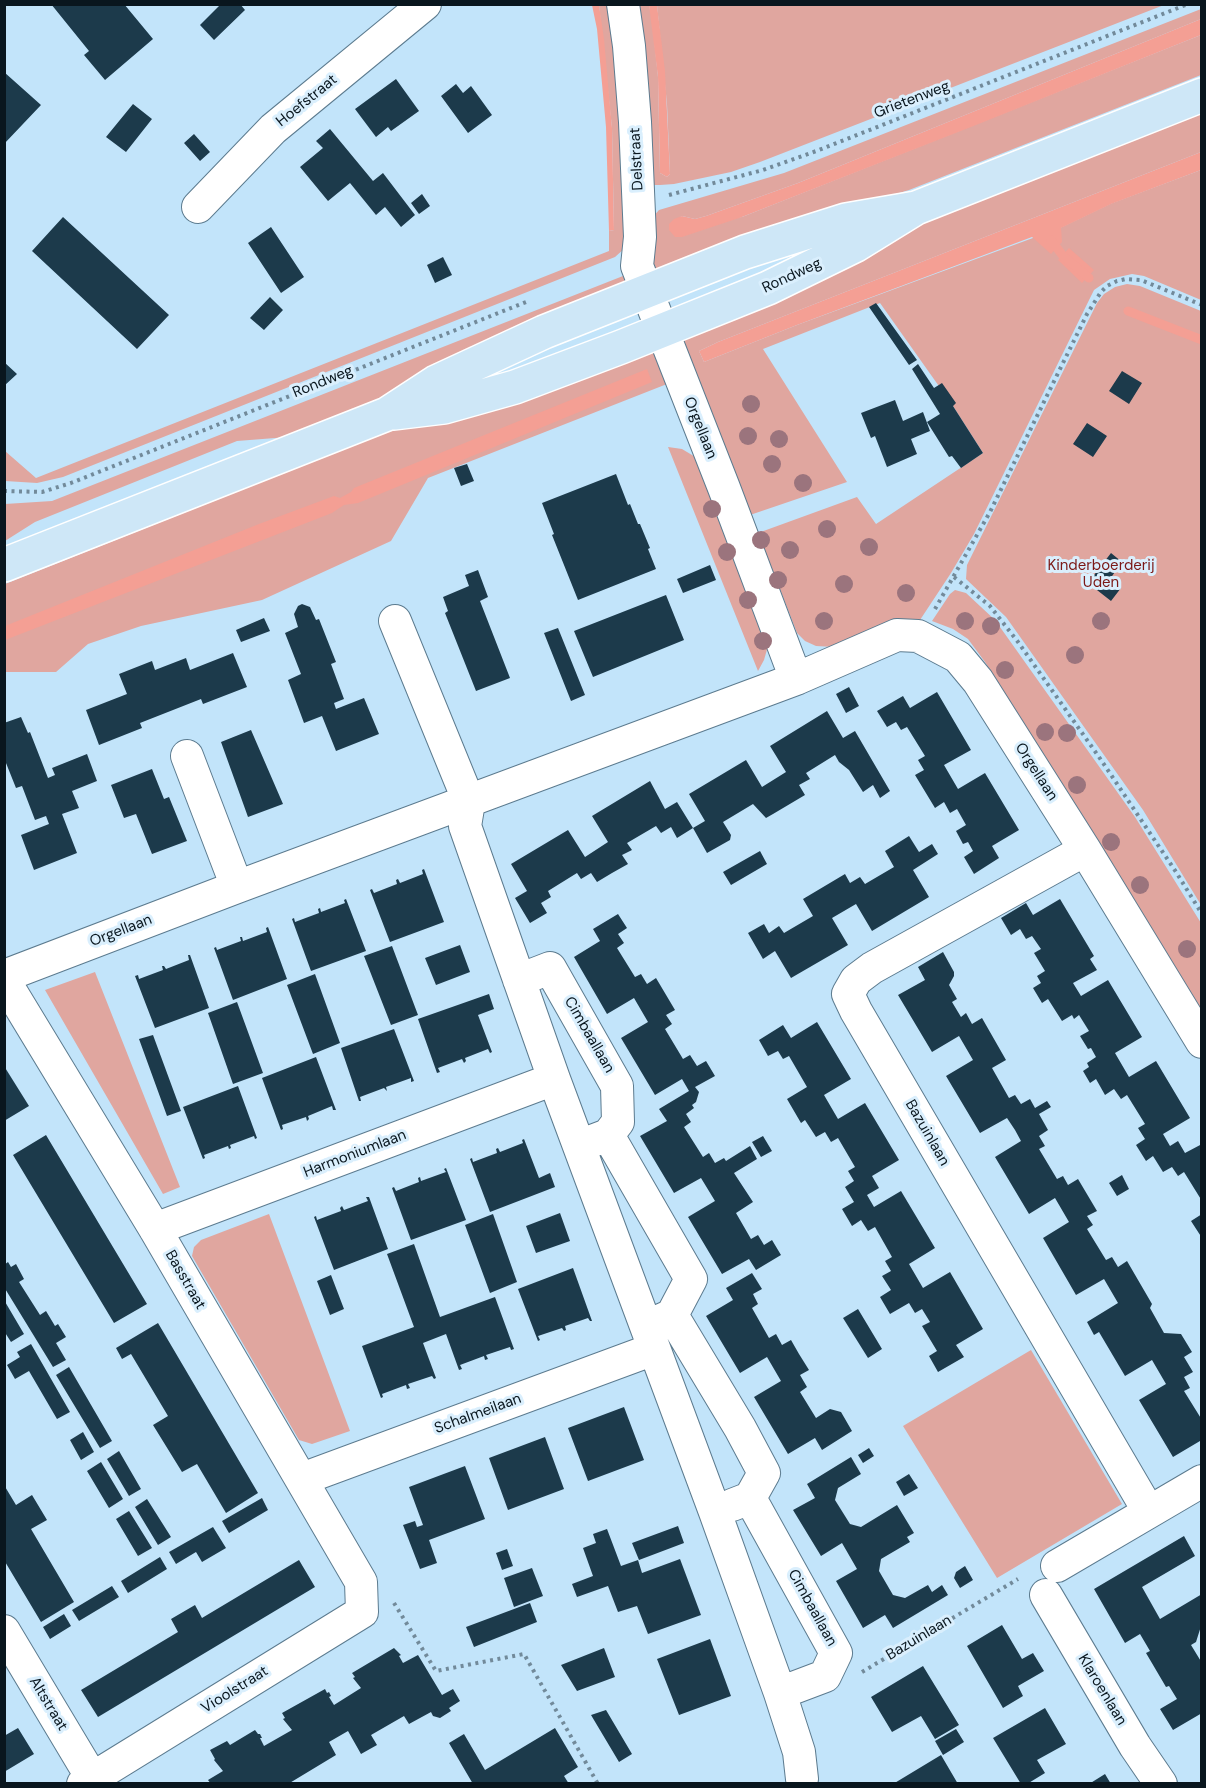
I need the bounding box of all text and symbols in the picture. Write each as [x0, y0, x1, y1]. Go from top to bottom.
street label: Hoefstraat [273, 71, 341, 131]
street label: Grietenweg [872, 77, 952, 123]
street label: Delstraat [626, 127, 648, 191]
street label: Rondweg [759, 254, 825, 298]
street label: Rondweg [290, 362, 356, 402]
street label: Orgellaan [679, 394, 721, 462]
park label: Kinderboerderij Uden [1047, 557, 1155, 592]
street label: Orgellaan [1011, 740, 1061, 804]
street label: Orgellaan [87, 911, 155, 951]
street label: Cimbaallaan [560, 994, 618, 1076]
street label: Bazuinlaan [901, 1097, 953, 1169]
street label: Harmoniumlaan [301, 1126, 409, 1182]
street label: Basstraat [161, 1247, 209, 1313]
street label: Schalmeilaan [432, 1390, 524, 1438]
street label: Cimbaallaan [784, 1566, 840, 1650]
street label: Bazuinlaan [883, 1611, 955, 1665]
street label: Klaroenlaan [1074, 1651, 1130, 1729]
street label: Vioolstraat [198, 1662, 272, 1718]
street label: Altstraat [25, 1674, 71, 1734]

